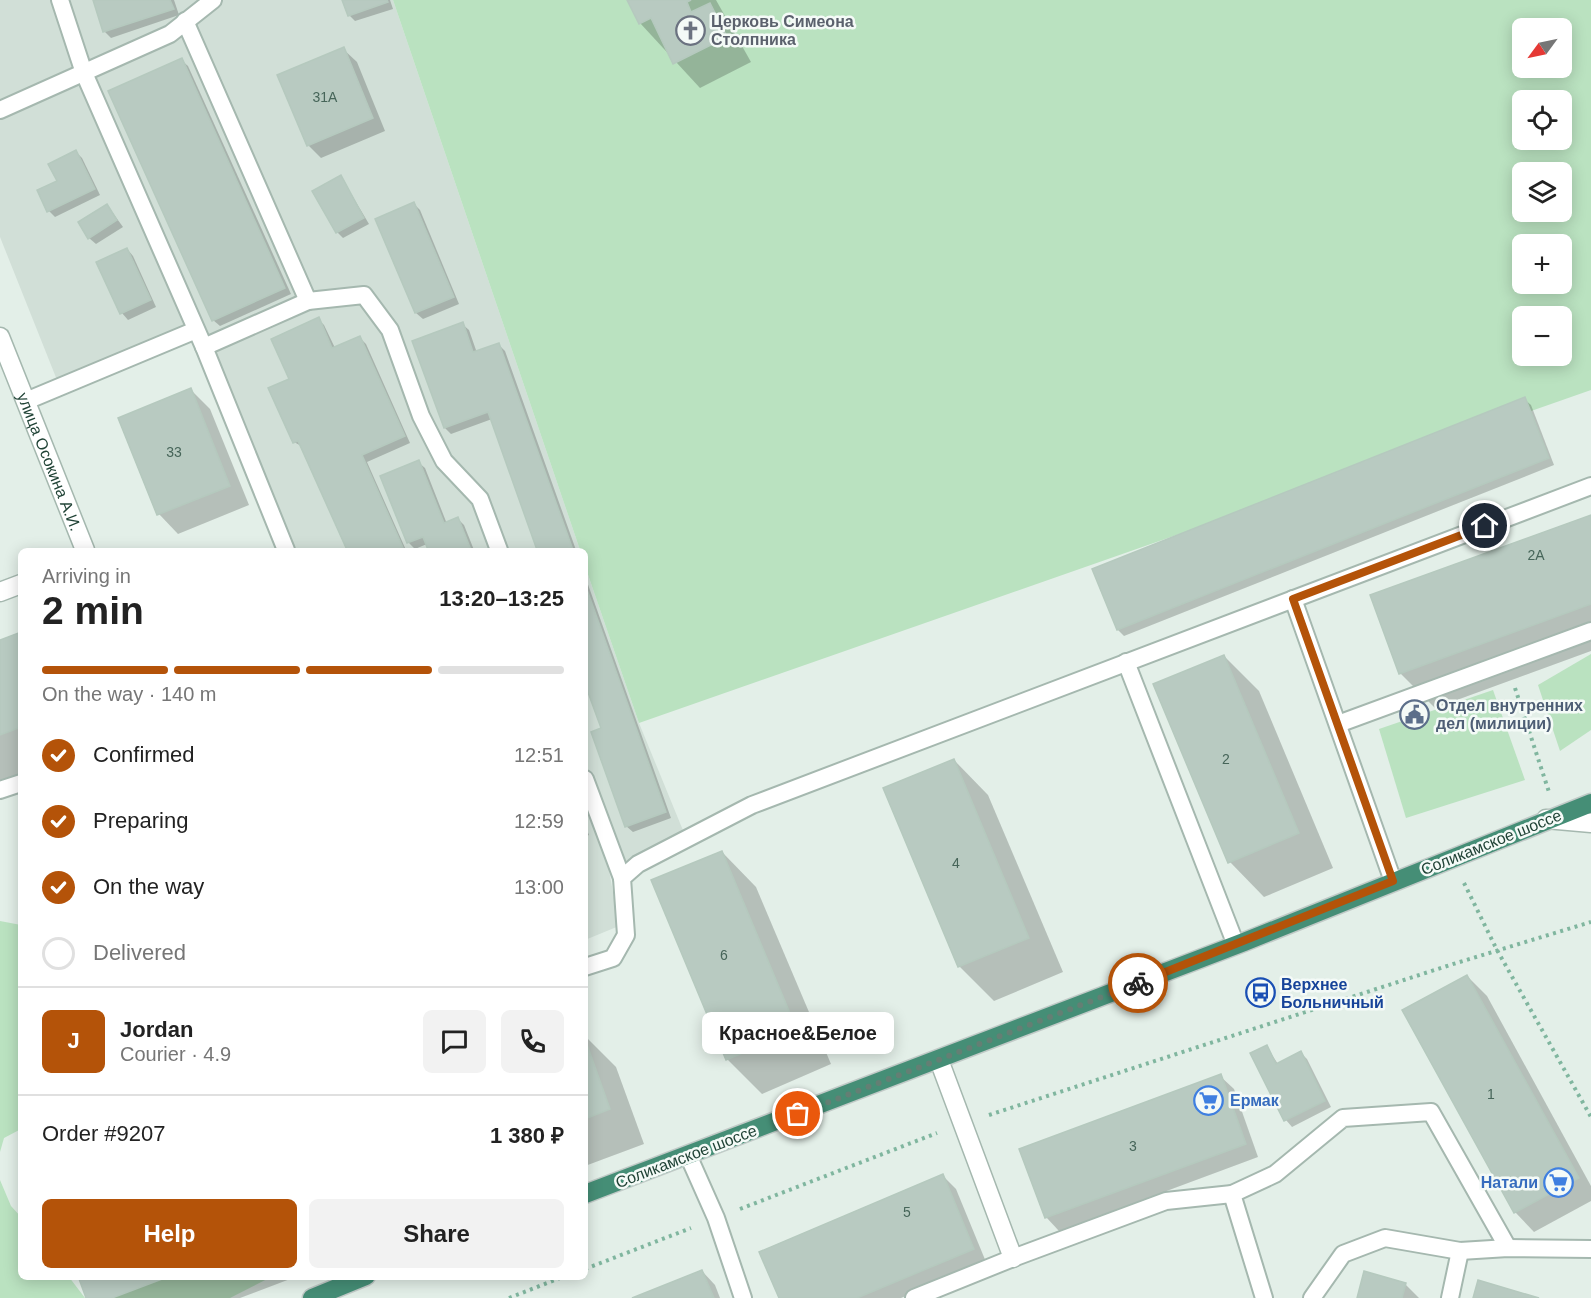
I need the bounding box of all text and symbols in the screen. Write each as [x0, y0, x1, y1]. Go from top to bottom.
place label: Церковь Симеона Столпника [711, 13, 854, 48]
church icon: Церковь Симеона Столпника [674, 14, 706, 46]
north arrow [1512, 18, 1572, 78]
map controls [1512, 18, 1572, 366]
house number: 31А [313, 89, 338, 105]
button: locate [1512, 90, 1572, 150]
button: layers [1512, 162, 1572, 222]
button: + [1512, 234, 1572, 294]
button: − [1512, 306, 1572, 366]
street label: улица Осокина А.И. [14, 390, 84, 533]
house number: 33 [166, 444, 182, 460]
pin [1459, 500, 1510, 551]
icon: home [1468, 509, 1501, 542]
house number: 2А [1527, 547, 1545, 563]
text: Arriving in [42, 565, 131, 587]
text: 13:20–13:25 [439, 586, 564, 611]
text: 2 min [42, 589, 144, 632]
text: On the way · 140 m [42, 683, 217, 705]
place label: Отдел внутренних дел (милиции) [1436, 697, 1583, 732]
public building icon: Отдел внутренних дел (милиции) [1399, 698, 1431, 730]
icon: check [42, 739, 75, 772]
text: Confirmed [93, 742, 194, 767]
text: 12:51 [514, 744, 564, 766]
house number: 2 [1222, 751, 1230, 767]
icon: check [42, 805, 75, 838]
street label: Соликамское шоссе [1419, 807, 1564, 878]
text: Preparing [93, 808, 188, 833]
text: 12:59 [514, 810, 564, 832]
house number: 4 [952, 855, 960, 871]
icon: check [42, 871, 75, 904]
text: On the way [93, 874, 204, 899]
text: 13:00 [514, 876, 564, 898]
text: Delivered [93, 940, 186, 965]
house number: 6 [720, 947, 728, 963]
courier [1108, 953, 1168, 1013]
icon: bike [1122, 967, 1155, 1000]
place label: Верхнее Больничный [1281, 976, 1384, 1011]
bus stop icon: Верхнее Больничный [1244, 977, 1276, 1009]
button: chat [423, 1010, 486, 1073]
button: phone [501, 1010, 564, 1073]
callout: Красное&Белое [702, 1012, 894, 1054]
text: Jordan [120, 1017, 193, 1042]
text: Красное&Белое [719, 1022, 877, 1044]
text: J [67, 1028, 80, 1053]
text: Courier · 4.9 [120, 1043, 231, 1065]
supermarket icon: Ермак [1193, 1084, 1225, 1116]
house number: 1 [1487, 1086, 1495, 1102]
pin [772, 1088, 823, 1139]
place label: Ермак [1230, 1092, 1280, 1109]
icon: bag [781, 1097, 814, 1130]
text: Order #9207 [42, 1121, 166, 1146]
street label: Соликамское шоссе [613, 1122, 759, 1191]
text: 1 380 ₽ [490, 1123, 564, 1148]
house number: 3 [1129, 1138, 1137, 1154]
supermarket icon: Натали [1543, 1166, 1575, 1198]
place label: Натали [1481, 1174, 1538, 1191]
button: Help [42, 1199, 297, 1268]
button: Share [309, 1199, 564, 1268]
house number: 5 [903, 1204, 911, 1220]

